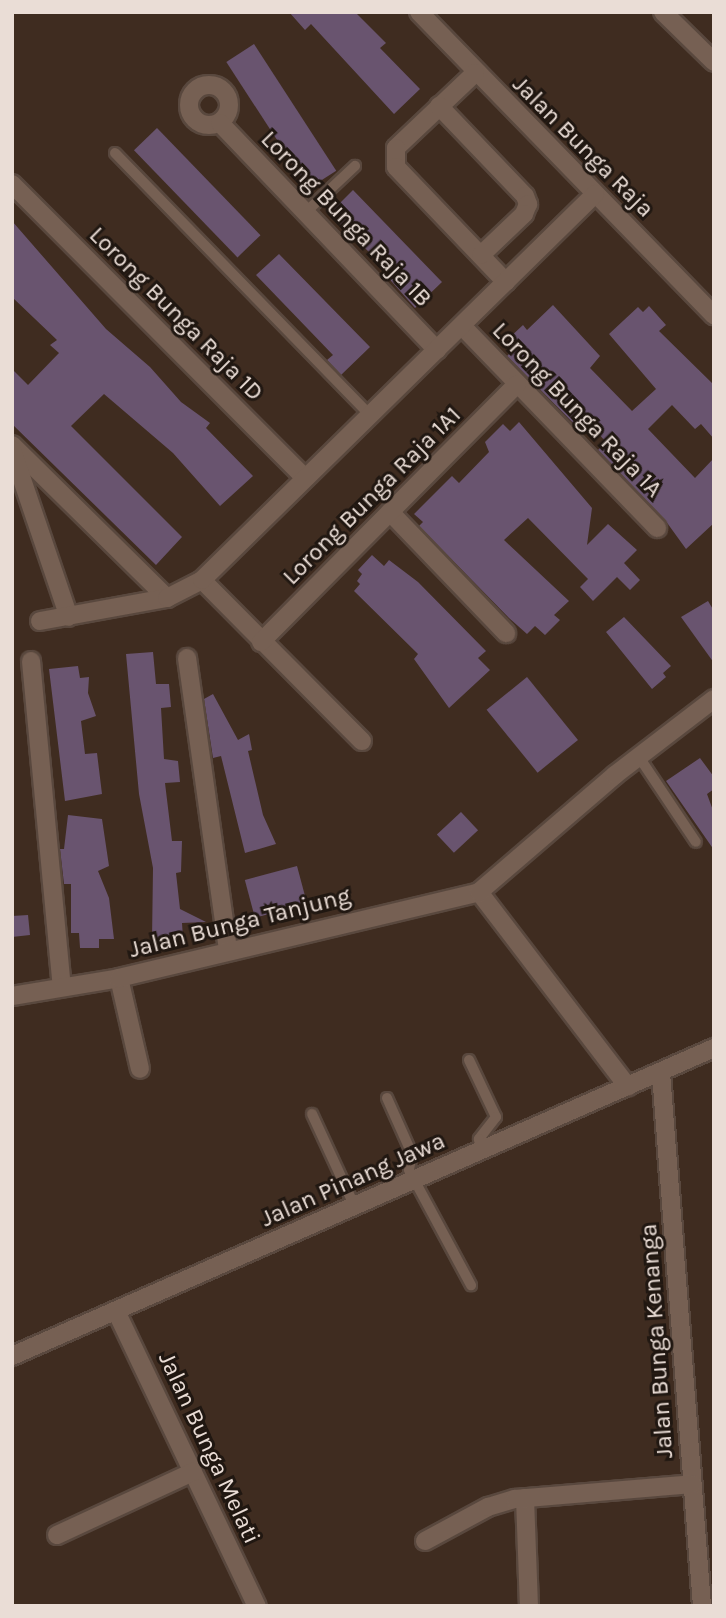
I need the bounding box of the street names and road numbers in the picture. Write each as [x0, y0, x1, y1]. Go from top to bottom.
street label: Jalan Bunga Raja [506, 70, 660, 224]
street label: Lorong Bunga Raja 1B [255, 125, 437, 313]
street label: Lorong Bunga Raja 1D [83, 221, 269, 407]
street label: Lorong Bunga Raja 1A [486, 316, 668, 504]
street label: Lorong Bunga Raja 1A1 [277, 401, 467, 591]
street label: Jalan Bunga Tanjung [126, 882, 354, 964]
street label: Jalan Pinang Jawa [257, 1127, 449, 1233]
street label: Jalan Bunga Kenanga [634, 1223, 680, 1459]
street label: Jalan Bunga Melati [152, 1348, 266, 1548]

